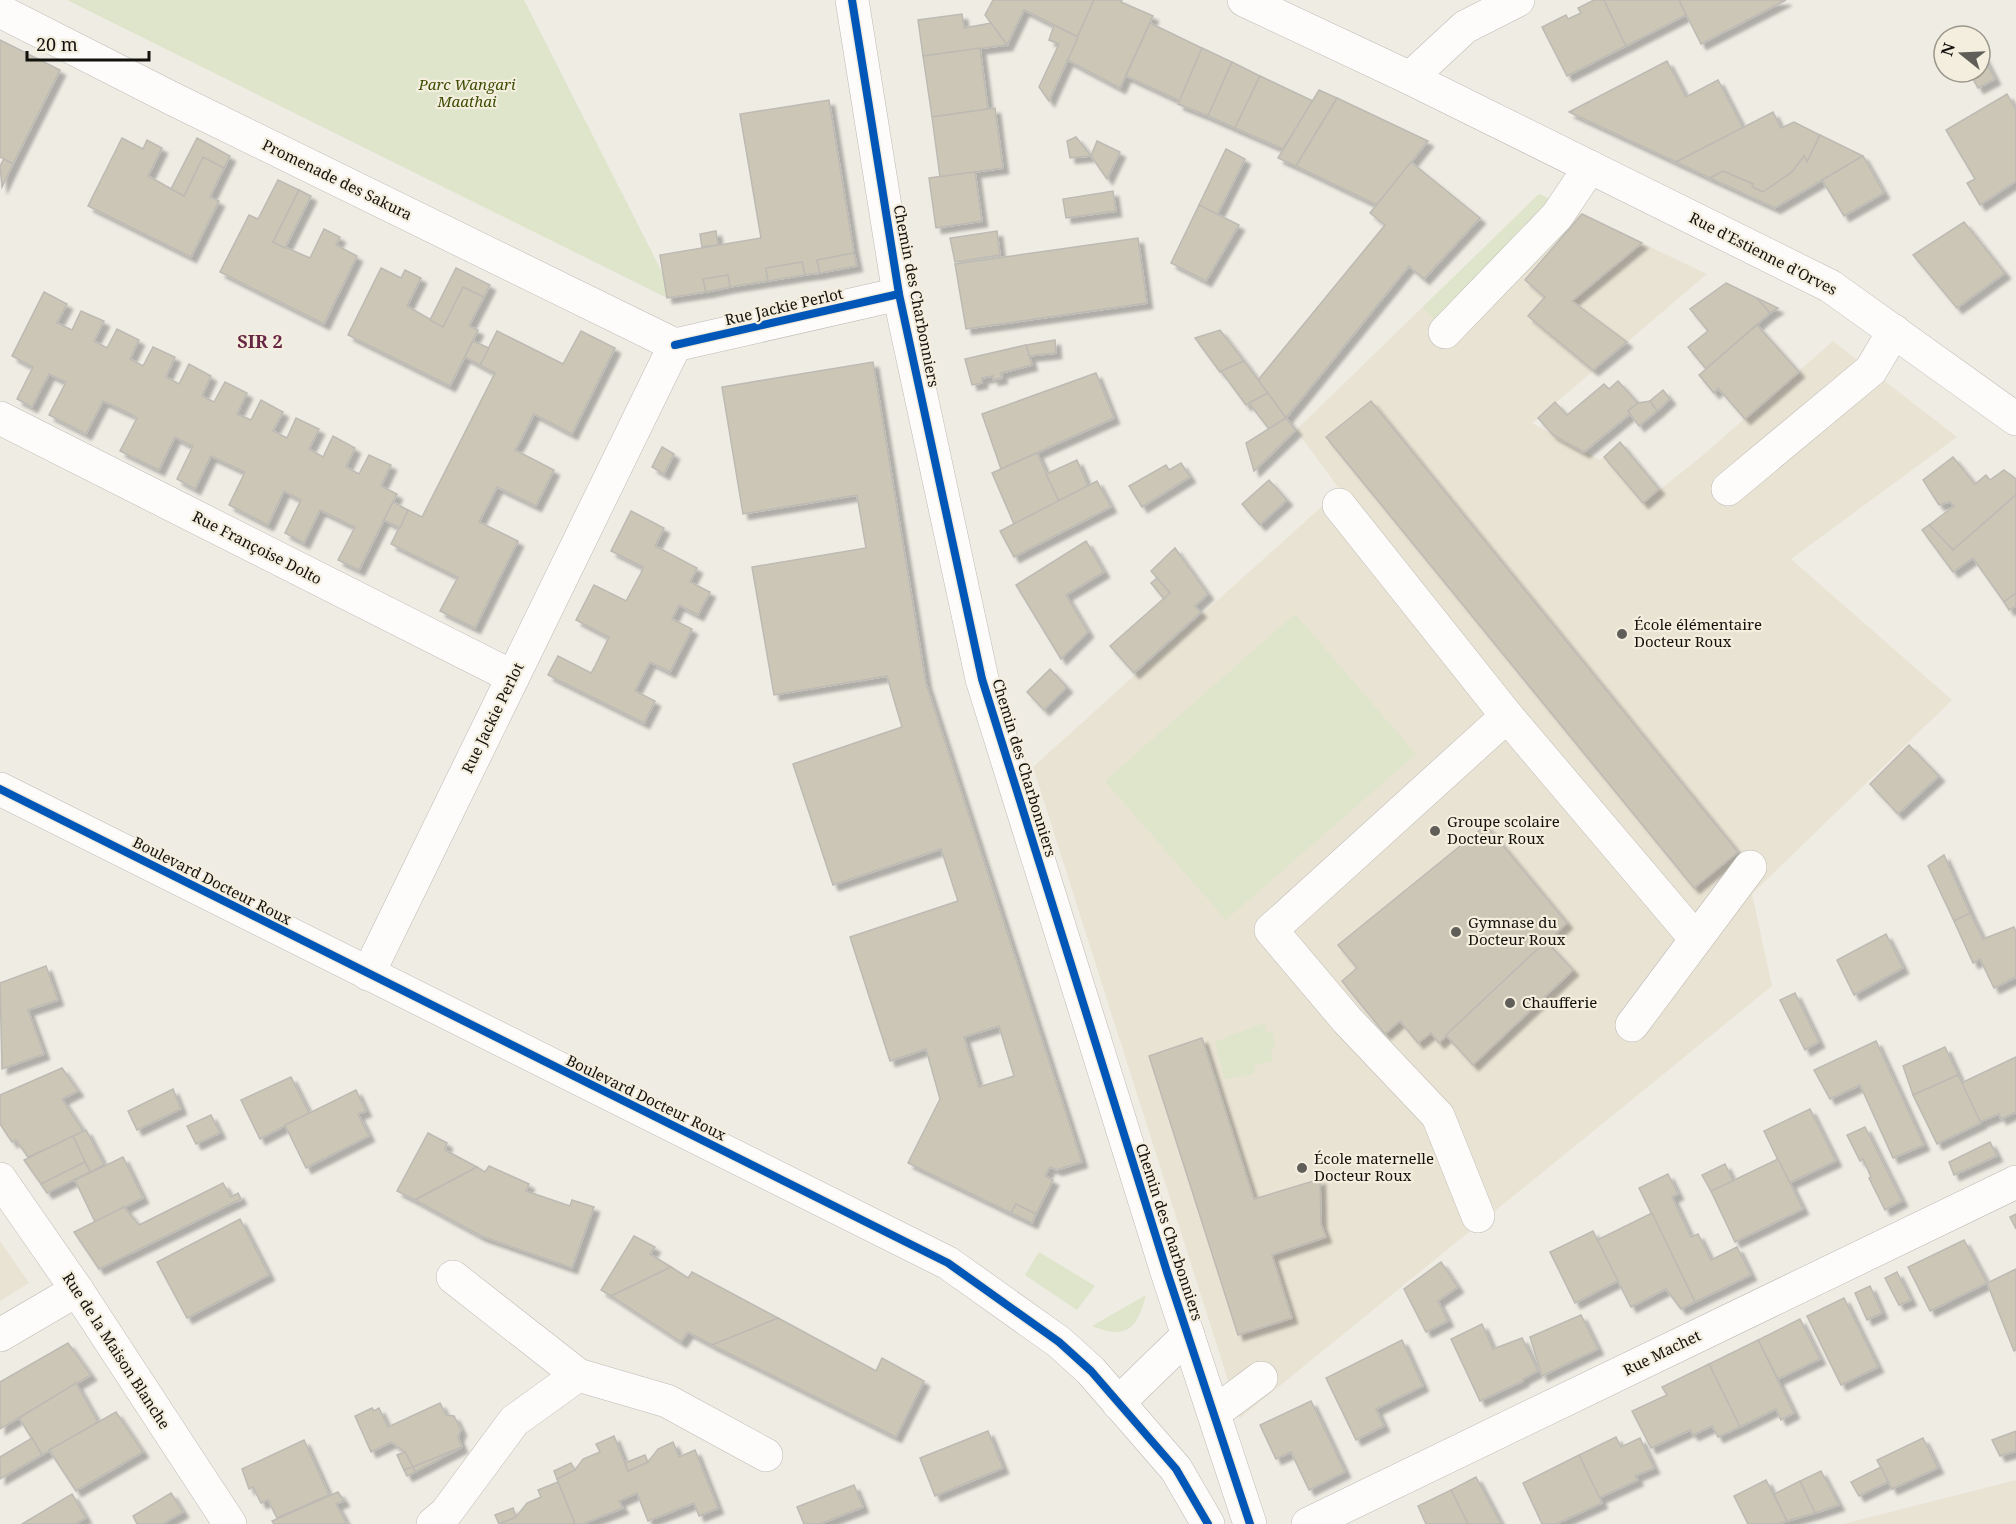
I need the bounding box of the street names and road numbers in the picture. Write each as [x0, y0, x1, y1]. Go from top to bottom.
street label: Promenade des Sakura [259, 134, 416, 224]
street label: Chemin des Charbonniers [889, 203, 945, 389]
street label: Rue d'Estienne d'Orves [1686, 207, 1841, 299]
street label: Rue Jackie Perlot [723, 283, 845, 329]
street label: Rue Françoise Dolto [189, 506, 326, 588]
street label: Rue Jackie Perlot [457, 659, 528, 776]
street label: Chemin des Charbonniers [988, 676, 1062, 859]
street label: Boulevard Docteur Roux [130, 831, 295, 929]
street label: Boulevard Docteur Roux [563, 1050, 730, 1145]
street label: Chemin des Charbonniers [1132, 1140, 1208, 1323]
street label: Rue de la Maison Blanche [59, 1268, 175, 1433]
street label: Rue Machet [1619, 1325, 1704, 1380]

